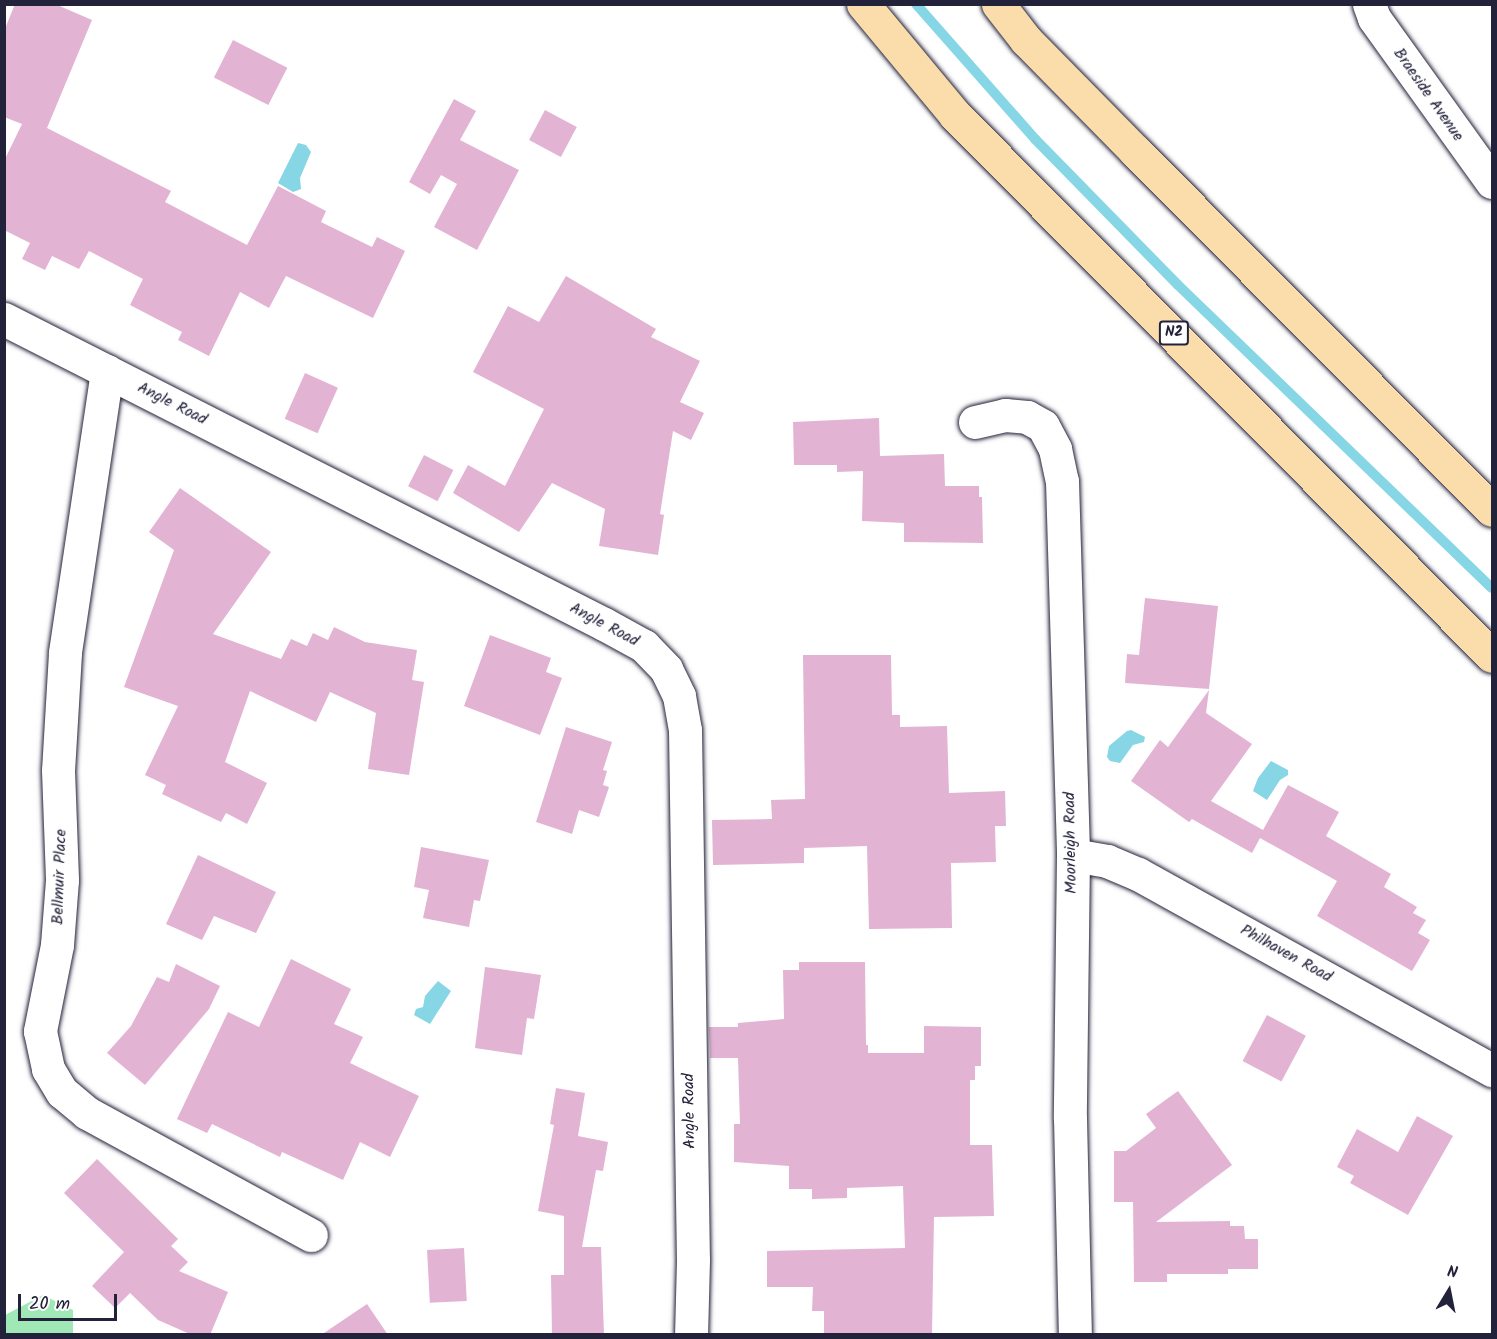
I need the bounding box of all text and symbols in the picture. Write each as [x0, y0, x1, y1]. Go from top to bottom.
street label: Braeside Avenue [1389, 45, 1467, 145]
road number: N2 [1158, 321, 1190, 345]
street label: Angle Road [134, 378, 210, 430]
street label: Angle Road [566, 599, 642, 651]
street label: Moorleigh Road [1061, 792, 1081, 894]
street label: Bellmuir Place [49, 829, 71, 925]
street label: Philhaven Road [1237, 921, 1335, 987]
street label: Angle Road [680, 1073, 700, 1149]
text: N [1445, 1260, 1459, 1286]
north arrow [1419, 1261, 1479, 1321]
scale bar [21, 1282, 120, 1320]
text: 20 m [29, 1290, 70, 1319]

